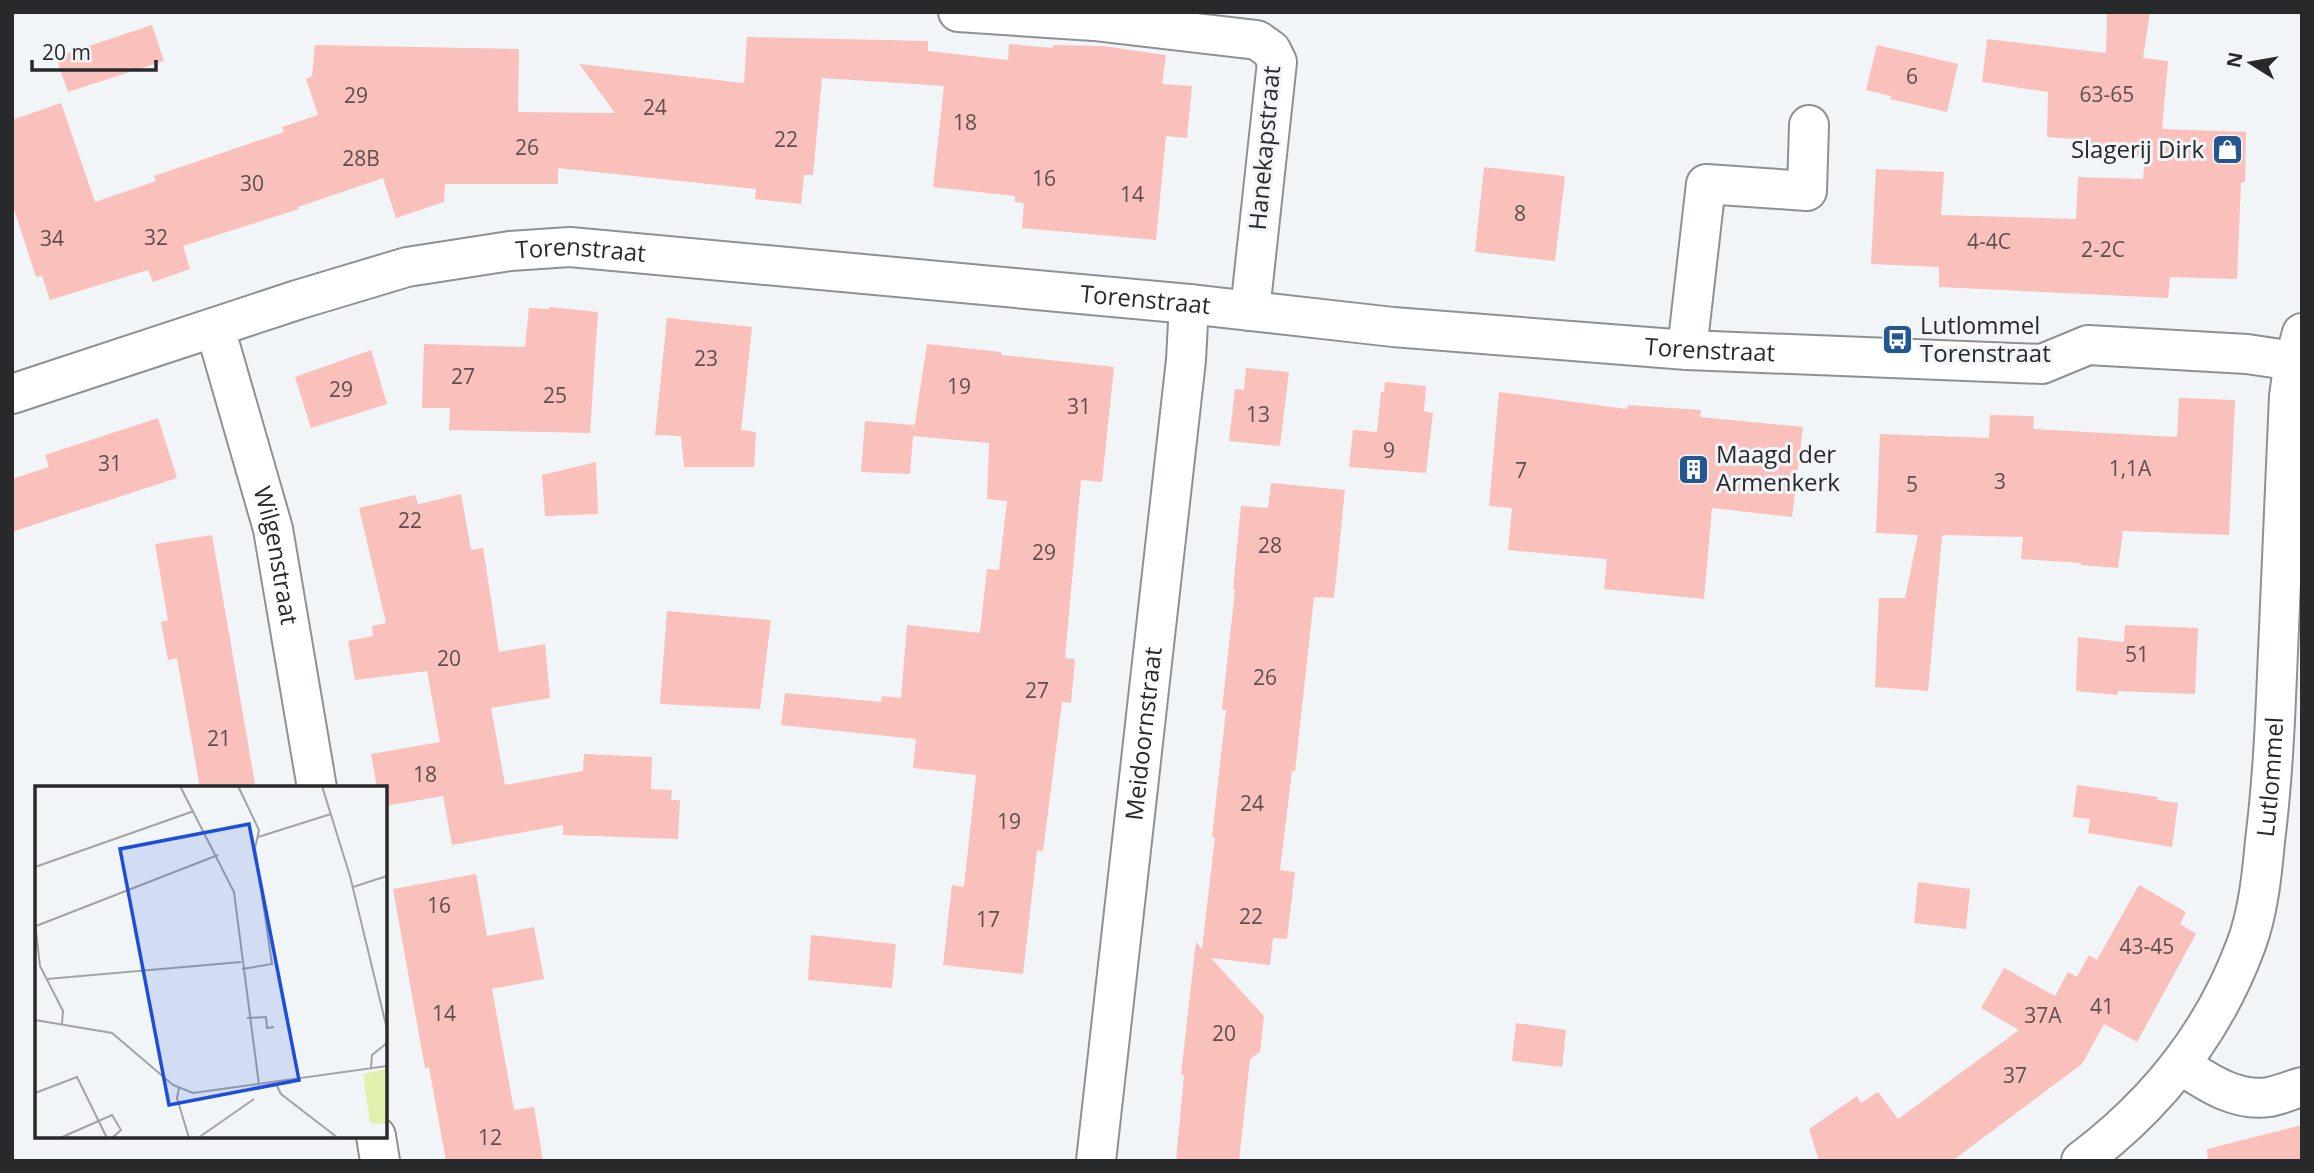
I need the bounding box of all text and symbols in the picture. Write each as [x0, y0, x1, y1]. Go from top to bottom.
scale bar [32, 28, 156, 72]
north arrow [2216, 28, 2286, 98]
text: 20 m [42, 38, 91, 66]
text: N [2220, 50, 2249, 70]
house number: 6 [1906, 62, 1918, 90]
street label: Hanekapstraat [1240, 64, 1287, 231]
house number: 63-65 [2080, 80, 2134, 108]
house number: 29 [344, 81, 368, 109]
house number: 24 [643, 93, 667, 121]
house number: 18 [953, 108, 977, 136]
house number: 22 [774, 125, 798, 153]
place label: Slagerij Dirk [2071, 132, 2204, 165]
house number: 26 [515, 133, 539, 161]
shop icon: Slagerij Dirk [2210, 133, 2244, 167]
house number: 28B [342, 144, 380, 172]
house number: 16 [1032, 164, 1056, 192]
house number: 30 [240, 169, 264, 197]
house number: 14 [1120, 180, 1144, 208]
house number: 8 [1514, 199, 1526, 227]
house number: 32 [144, 223, 168, 251]
house number: 34 [40, 224, 64, 252]
house number: 4-4C [1967, 227, 2011, 255]
street label: Torenstraat [514, 229, 647, 269]
house number: 2-2C [2081, 235, 2125, 263]
street label: Torenstraat [1079, 276, 1212, 321]
place label: Lutlommel Torenstraat [1920, 308, 2051, 369]
bus stop icon: Lutlommel Torenstraat [1880, 323, 1914, 357]
street label: Torenstraat [1643, 329, 1776, 368]
house number: 23 [694, 344, 718, 372]
house number: 27 [451, 362, 475, 390]
house number: 19 [947, 372, 971, 400]
house number: 29 [329, 375, 353, 403]
house number: 25 [543, 381, 567, 409]
house number: 31 [1067, 392, 1091, 420]
house number: 13 [1246, 400, 1270, 428]
house number: 9 [1383, 436, 1395, 464]
place label: Maagd der Armenkerk [1716, 437, 1840, 498]
house number: 31 [98, 449, 122, 477]
building icon: Maagd der Armenkerk [1676, 452, 1710, 486]
house number: 1,1A [2109, 454, 2152, 482]
house number: 7 [1515, 456, 1527, 484]
house number: 3 [1994, 467, 2006, 495]
house number: 5 [1906, 470, 1918, 498]
street label: Wilgenstraat [247, 482, 307, 627]
house number: 22 [398, 506, 422, 534]
house number: 28 [1258, 531, 1282, 559]
house number: 29 [1032, 538, 1056, 566]
house number: 51 [2125, 640, 2149, 668]
house number: 20 [437, 644, 461, 672]
street label: Meidoornstraat [1116, 645, 1169, 822]
house number: 26 [1253, 663, 1277, 691]
house number: 27 [1025, 676, 1049, 704]
street label: Lutlommel [2248, 716, 2290, 839]
house number: 21 [207, 724, 231, 752]
house number: 18 [413, 760, 437, 788]
inset map [35, 786, 387, 1138]
house number: 24 [1240, 789, 1264, 817]
house number: 19 [997, 807, 1021, 835]
house number: 16 [427, 891, 451, 919]
house number: 22 [1239, 902, 1263, 930]
house number: 17 [976, 905, 1000, 933]
house number: 43-45 [2120, 932, 2174, 960]
house number: 41 [2090, 992, 2114, 1020]
house number: 14 [432, 999, 456, 1027]
house number: 37A [2024, 1001, 2062, 1029]
house number: 20 [1212, 1019, 1236, 1047]
house number: 37 [2003, 1061, 2027, 1089]
house number: 12 [478, 1123, 502, 1151]

